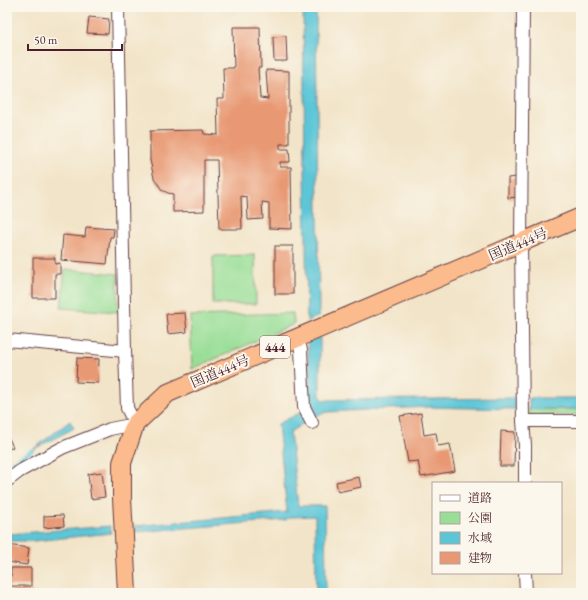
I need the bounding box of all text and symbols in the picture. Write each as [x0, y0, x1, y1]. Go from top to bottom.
scale bar [28, 26, 122, 52]
text: 50 m [34, 32, 58, 48]
street label: 国道444号 [486, 224, 550, 264]
road number: 444 [260, 336, 290, 358]
street label: 国道444号 [188, 351, 252, 391]
legend [432, 482, 562, 574]
text: 道路 [468, 490, 492, 506]
text: 公園 [468, 510, 492, 526]
text: 水域 [468, 530, 492, 546]
text: 建物 [468, 550, 492, 566]

